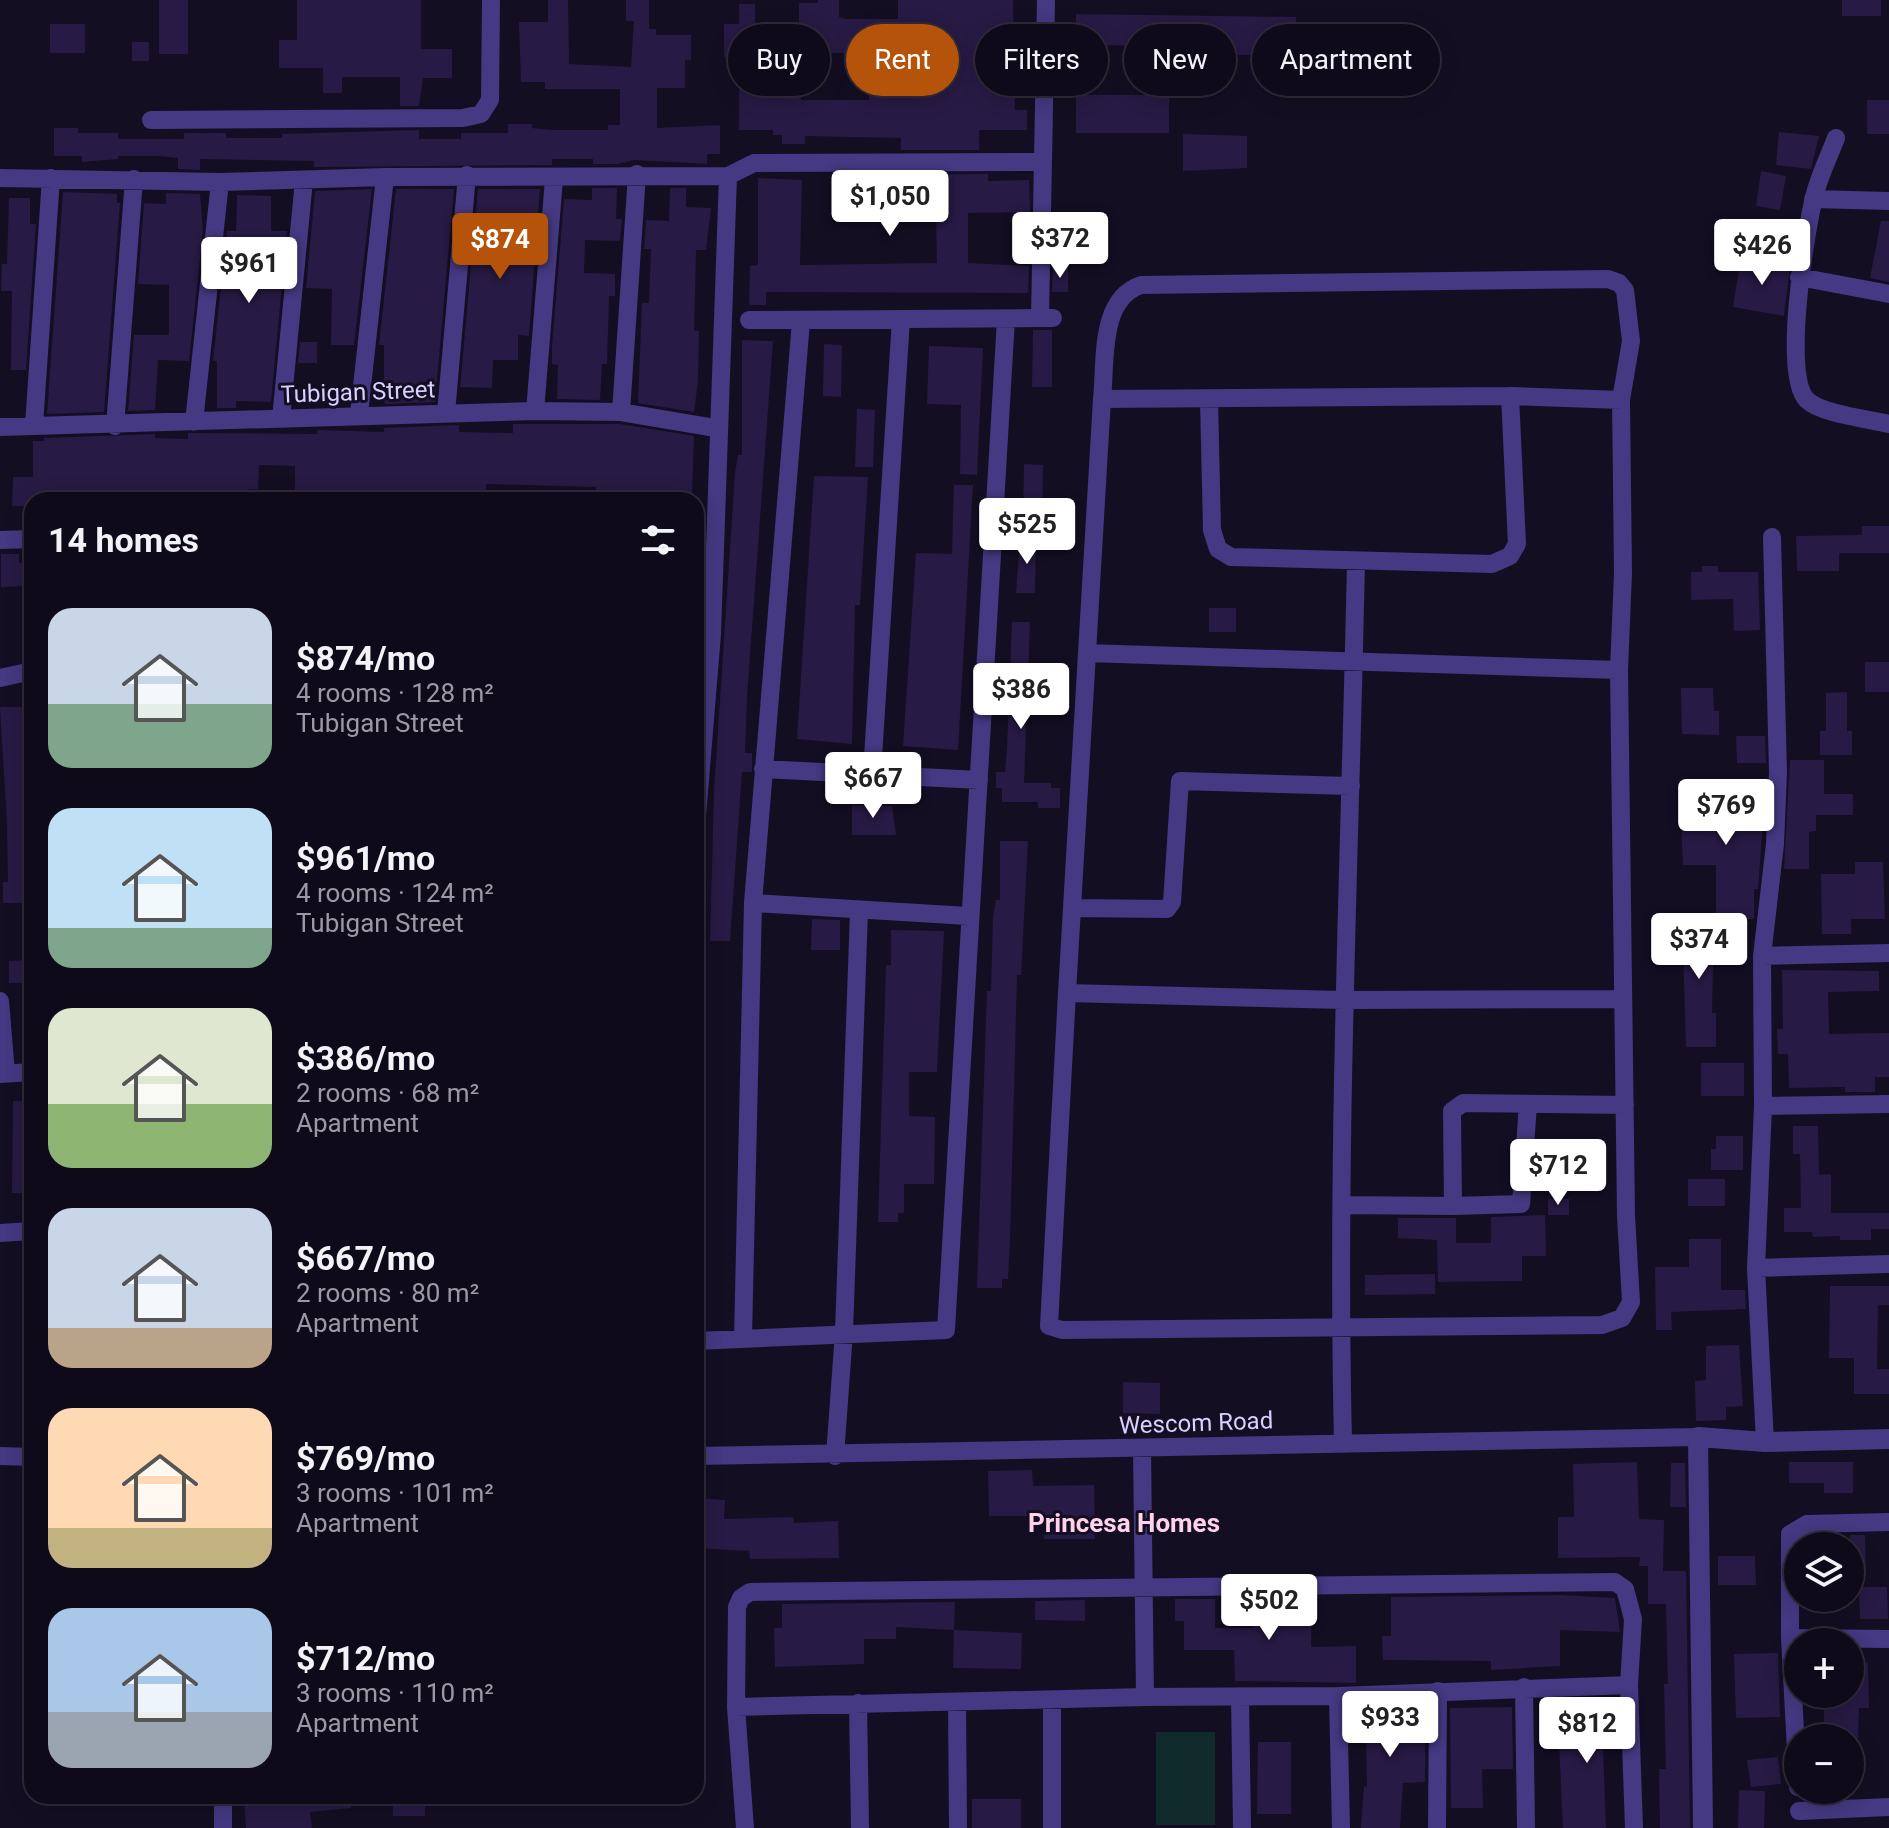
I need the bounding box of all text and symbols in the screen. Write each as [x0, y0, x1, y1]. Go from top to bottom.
chip: Buy [728, 24, 830, 96]
chip: Rent [846, 24, 959, 96]
chip: Filters [975, 24, 1108, 96]
chip: New [1124, 24, 1236, 96]
chip: Apartment [1252, 24, 1440, 96]
pin: $1,050 [825, 170, 955, 238]
text: $1,050 [850, 181, 930, 211]
pin: $372 [1013, 212, 1107, 280]
pin: $874 [453, 213, 547, 281]
pin: $426 [1715, 219, 1809, 287]
text: $372 [1030, 223, 1090, 253]
text: $874 [470, 224, 530, 254]
text: $426 [1732, 230, 1792, 260]
pin: $961 [202, 237, 296, 305]
text: $961 [219, 248, 279, 278]
street label: Tubigan Street [280, 375, 436, 409]
pin: $525 [980, 498, 1074, 566]
text: $525 [997, 509, 1057, 539]
icon: filters [636, 518, 680, 562]
text: 14 homes [48, 520, 199, 560]
text: $874/mo [296, 638, 435, 678]
icon: home [112, 640, 208, 736]
pin: $386 [974, 663, 1068, 731]
text: $386 [991, 674, 1051, 704]
text: 4 rooms · 128 m² [296, 678, 494, 708]
text: Tubigan Street [296, 708, 464, 738]
pin: $667 [826, 752, 920, 820]
text: $667 [843, 763, 903, 793]
pin: $769 [1679, 779, 1773, 847]
text: $769 [1696, 790, 1756, 820]
text: $961/mo [296, 838, 435, 878]
icon: home [112, 840, 208, 936]
text: 4 rooms · 124 m² [296, 878, 494, 908]
text: Tubigan Street [296, 908, 464, 938]
pin: $374 [1652, 913, 1746, 981]
text: $374 [1669, 924, 1729, 954]
text: $386/mo [296, 1038, 435, 1078]
icon: home [112, 1040, 208, 1136]
text: 2 rooms · 68 m² [296, 1078, 479, 1108]
text: Apartment [296, 1108, 419, 1138]
pin: $712 [1511, 1139, 1605, 1207]
text: $712 [1528, 1150, 1588, 1180]
text: $667/mo [296, 1238, 435, 1278]
icon: home [112, 1240, 208, 1336]
text: 2 rooms · 80 m² [296, 1278, 479, 1308]
text: Apartment [296, 1308, 419, 1338]
street label: Wescom Road [1118, 1406, 1274, 1440]
text: $769/mo [296, 1438, 435, 1478]
icon: home [112, 1440, 208, 1536]
text: 3 rooms · 101 m² [296, 1478, 494, 1508]
text: Apartment [296, 1508, 419, 1538]
district label: Princesa Homes [1028, 1508, 1220, 1538]
map controls [1784, 1532, 1864, 1804]
button: layers [1784, 1532, 1864, 1612]
pin: $502 [1222, 1574, 1316, 1642]
text: $502 [1239, 1585, 1299, 1615]
button: + [1784, 1628, 1864, 1708]
text: $712/mo [296, 1638, 435, 1678]
icon: home [112, 1640, 208, 1736]
text: 3 rooms · 110 m² [296, 1678, 494, 1708]
pin: $933 [1343, 1691, 1437, 1759]
pin: $812 [1540, 1697, 1634, 1765]
text: $933 [1360, 1702, 1420, 1732]
text: Apartment [296, 1708, 419, 1738]
text: $812 [1557, 1708, 1617, 1738]
button: − [1784, 1724, 1864, 1804]

